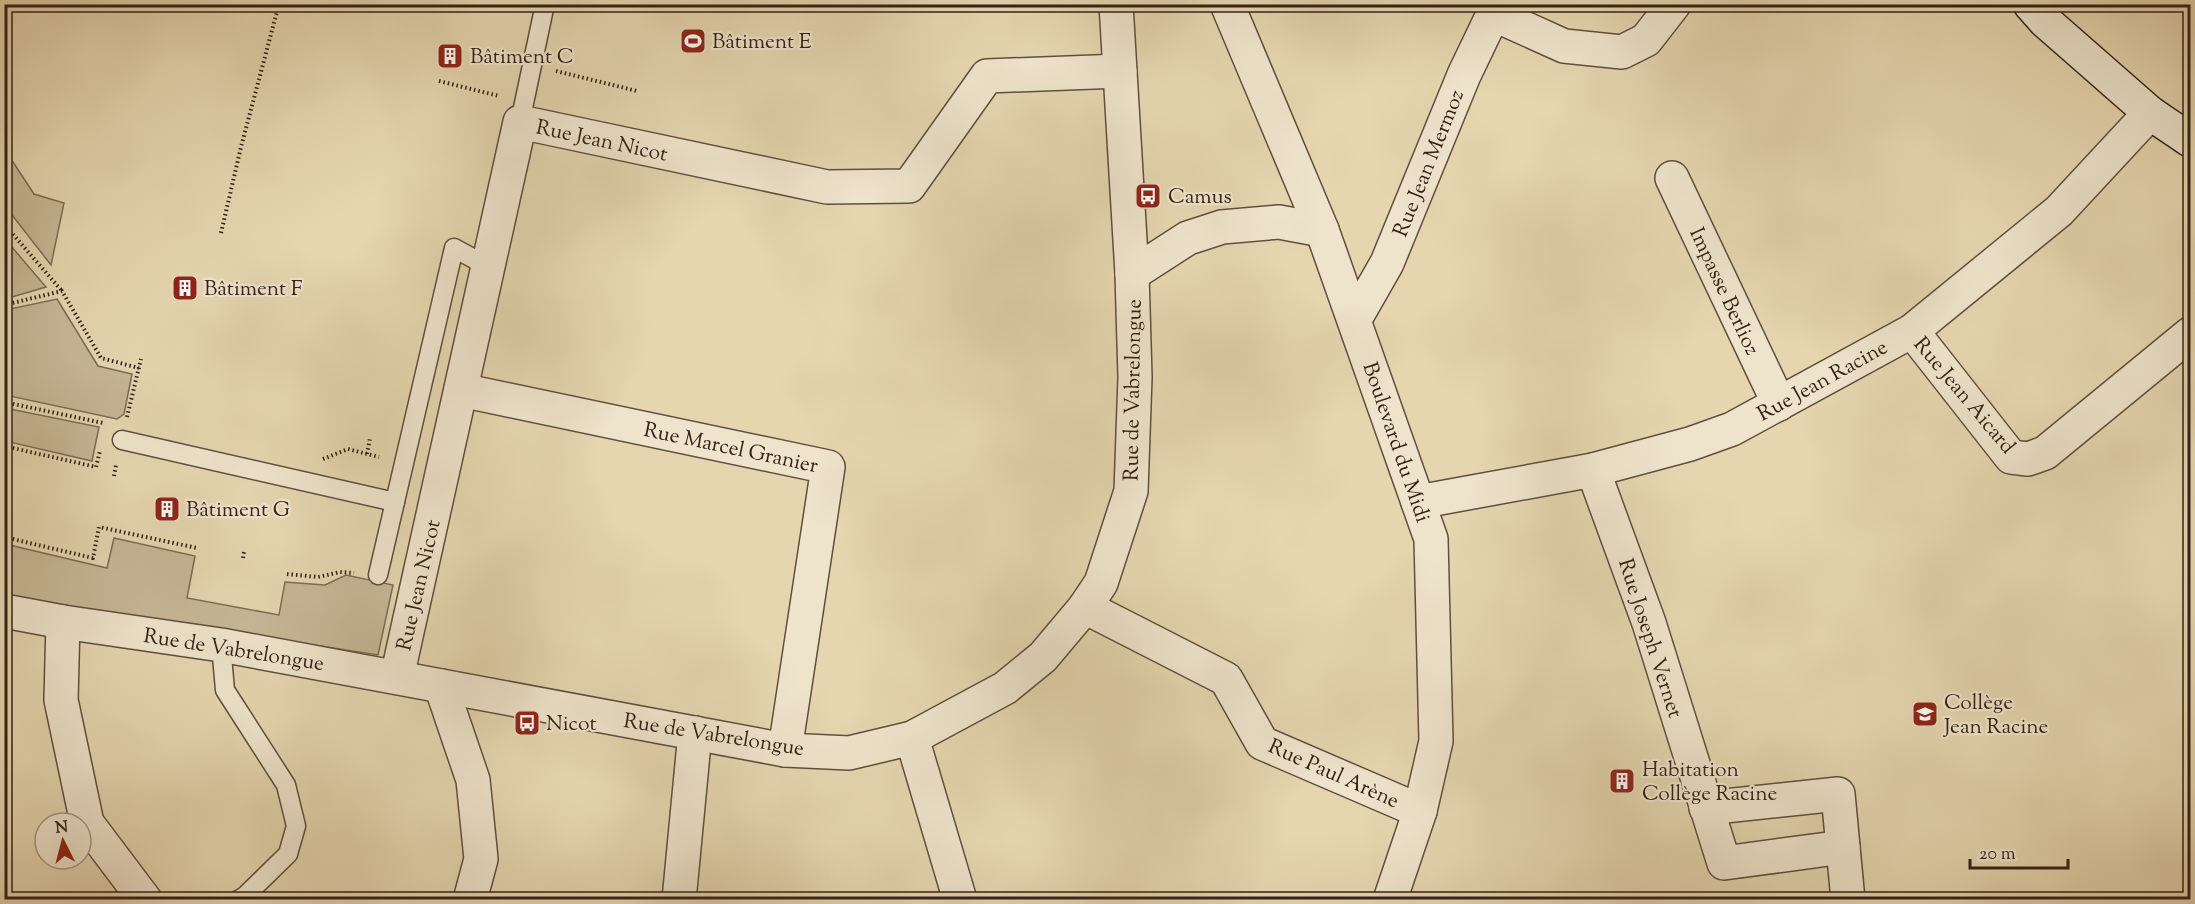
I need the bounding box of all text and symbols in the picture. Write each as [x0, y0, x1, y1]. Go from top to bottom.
sports icon: Bâtiment E [678, 26, 708, 56]
place label: Bâtiment E [712, 28, 812, 58]
building icon: Bâtiment C [435, 41, 465, 71]
place label: Bâtiment C [470, 43, 574, 73]
street label: Rue Jean Mermoz [1387, 86, 1473, 242]
street label: Rue Jean Nicot [533, 113, 670, 171]
bus stop icon: Camus [1133, 181, 1163, 211]
place label: Camus [1168, 183, 1232, 213]
street label: Impasse Berlioz [1680, 223, 1766, 361]
building icon: Bâtiment F [170, 273, 200, 303]
place label: Bâtiment F [204, 275, 303, 305]
street label: Rue de Vabrelongue [1117, 299, 1151, 482]
street label: Rue Jean Aicard [1905, 331, 2022, 461]
street label: Rue Jean Racine [1752, 333, 1894, 430]
street label: Boulevard du Midi [1354, 358, 1437, 527]
street label: Rue Marcel Granier [641, 416, 821, 482]
building icon: Bâtiment G [152, 494, 182, 524]
place label: Bâtiment G [186, 496, 290, 526]
street label: Rue Jean Nicot [390, 517, 450, 654]
street label: Rue Joseph Vernet [1609, 555, 1689, 722]
street label: Rue de Vabrelongue [141, 622, 326, 680]
place label: Collège Jean Racine [1943, 689, 2048, 743]
school or university icon: Collège Jean Racine [1910, 699, 1940, 729]
street label: Rue de Vabrelongue [621, 707, 806, 765]
bus stop icon: Nicot [512, 708, 542, 738]
place label: Nicot [546, 710, 597, 740]
street label: Rue Paul Arène [1263, 733, 1403, 817]
place label: Habitation Collège Racine [1642, 756, 1777, 810]
building icon: Habitation Collège Racine [1607, 766, 1637, 796]
north arrow [33, 811, 93, 871]
text: N [54, 816, 69, 841]
scale bar [1970, 832, 2068, 870]
text: 20 m [1979, 842, 2016, 868]

